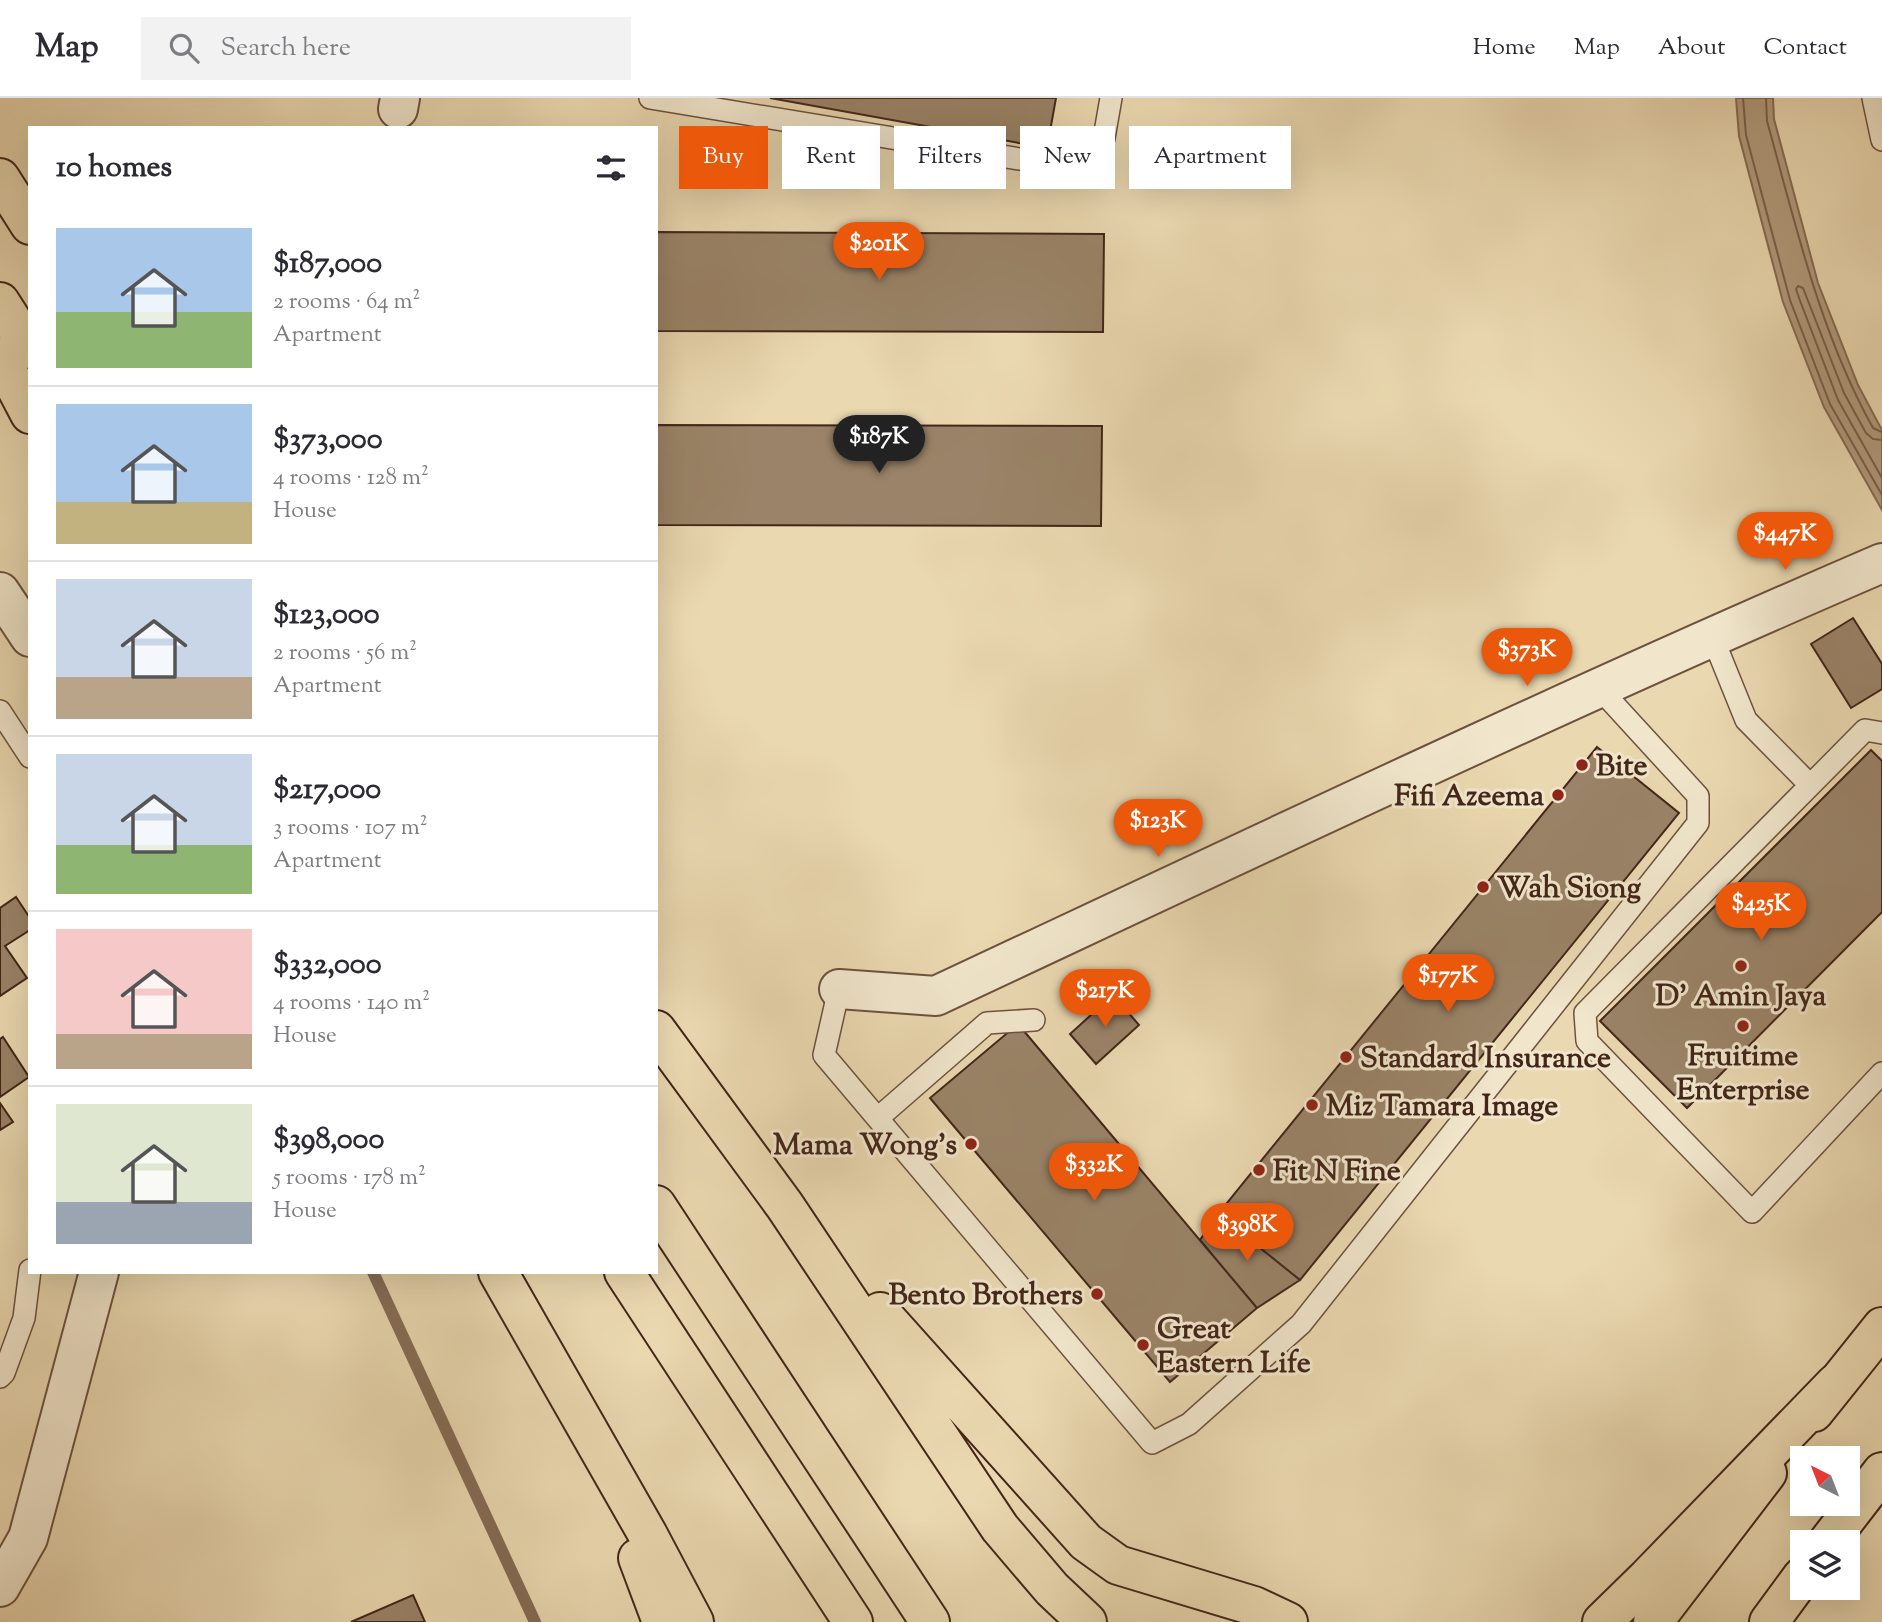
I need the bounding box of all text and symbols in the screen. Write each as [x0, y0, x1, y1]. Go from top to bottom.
search box [141, 17, 631, 80]
text: Map [35, 24, 99, 72]
icon: search [165, 29, 203, 67]
text: Search here [221, 30, 351, 67]
text: Home [1473, 31, 1536, 65]
text: Map [1574, 31, 1620, 65]
text: About [1658, 31, 1725, 65]
text: Contact [1763, 31, 1847, 65]
chip: Buy [679, 126, 768, 189]
chip: Rent [782, 126, 880, 189]
chip: Filters [894, 126, 1006, 189]
chip: New [1020, 126, 1115, 189]
chip: Apartment [1129, 126, 1291, 189]
text: 10 homes [56, 147, 172, 190]
icon: filters [592, 149, 630, 187]
pin: $201K [830, 222, 928, 282]
text: $201K [849, 228, 909, 261]
text: $187,000 [273, 243, 382, 286]
icon: home [112, 256, 196, 340]
text: 2 rooms · 64 m² [273, 286, 420, 319]
text: Apartment [273, 319, 382, 352]
pin: $187K [830, 416, 928, 475]
text: $373,000 [273, 419, 383, 462]
text: $187K [849, 421, 909, 454]
icon: home [112, 432, 196, 516]
text: 4 rooms · 128 m² [273, 462, 429, 495]
text: House [273, 495, 337, 528]
pin: $447K [1736, 512, 1834, 572]
text: $447K [1753, 518, 1817, 551]
text: $123,000 [273, 594, 380, 637]
icon: home [112, 607, 196, 691]
pin: $373K [1478, 628, 1576, 688]
text: $373K [1497, 634, 1557, 667]
text: 2 rooms · 56 m² [273, 637, 417, 670]
text: Apartment [273, 670, 382, 703]
place label: Bite [1596, 746, 1648, 789]
marker: Bite [1574, 757, 1590, 773]
text: $217,000 [273, 769, 381, 812]
place label: Fifi Azeema [1394, 776, 1544, 819]
icon: home [112, 782, 196, 866]
marker: Fifi Azeema [1550, 787, 1566, 803]
pin: $123K [1109, 800, 1207, 859]
text: $123K [1130, 805, 1186, 838]
text: 3 rooms · 107 m² [273, 812, 428, 845]
text: Apartment [273, 845, 382, 878]
place label: Wah Siong [1497, 868, 1641, 911]
marker: Wah Siong [1475, 879, 1491, 895]
pin: $425K [1712, 882, 1810, 942]
text: $425K [1731, 888, 1791, 921]
text: $332,000 [273, 944, 382, 987]
pin: $177K [1399, 954, 1497, 1014]
icon: home [112, 957, 196, 1041]
marker: D' Amin Jaya [1733, 958, 1749, 974]
text: $177K [1418, 960, 1478, 993]
pin: $217K [1056, 970, 1154, 1029]
text: $217K [1075, 975, 1135, 1008]
place label: D' Amin Jaya [1656, 976, 1827, 1019]
text: 4 rooms · 140 m² [273, 987, 430, 1020]
marker: Fruitime Enterprise [1735, 1018, 1751, 1034]
text: House [273, 1020, 337, 1053]
place label: Fruitime Enterprise [1676, 1036, 1810, 1113]
place label: Standard Insurance [1360, 1038, 1611, 1081]
marker: Standard Insurance [1338, 1049, 1354, 1065]
place label: Miz Tamara Image [1326, 1086, 1558, 1129]
marker: Miz Tamara Image [1304, 1097, 1320, 1113]
text: $398,000 [273, 1119, 384, 1162]
place label: Mama Wong's [773, 1125, 957, 1168]
icon: home [112, 1132, 196, 1216]
marker: Mama Wong's [963, 1136, 979, 1152]
pin: $332K [1045, 1144, 1143, 1203]
text: $332K [1065, 1149, 1123, 1182]
place label: Fit N Fine [1273, 1151, 1401, 1194]
text: 5 rooms · 178 m² [273, 1162, 426, 1195]
marker: Fit N Fine [1251, 1162, 1267, 1178]
text: House [273, 1195, 337, 1228]
pin: $398K [1198, 1204, 1296, 1263]
text: $398K [1217, 1209, 1277, 1242]
place label: Bento Brothers [889, 1275, 1083, 1318]
marker: Bento Brothers [1089, 1286, 1105, 1302]
place label: Great Eastern Life [1157, 1309, 1311, 1386]
marker: Great Eastern Life [1135, 1337, 1151, 1353]
north arrow [1790, 1446, 1860, 1516]
map controls [1790, 1446, 1860, 1600]
button: layers [1790, 1530, 1860, 1600]

